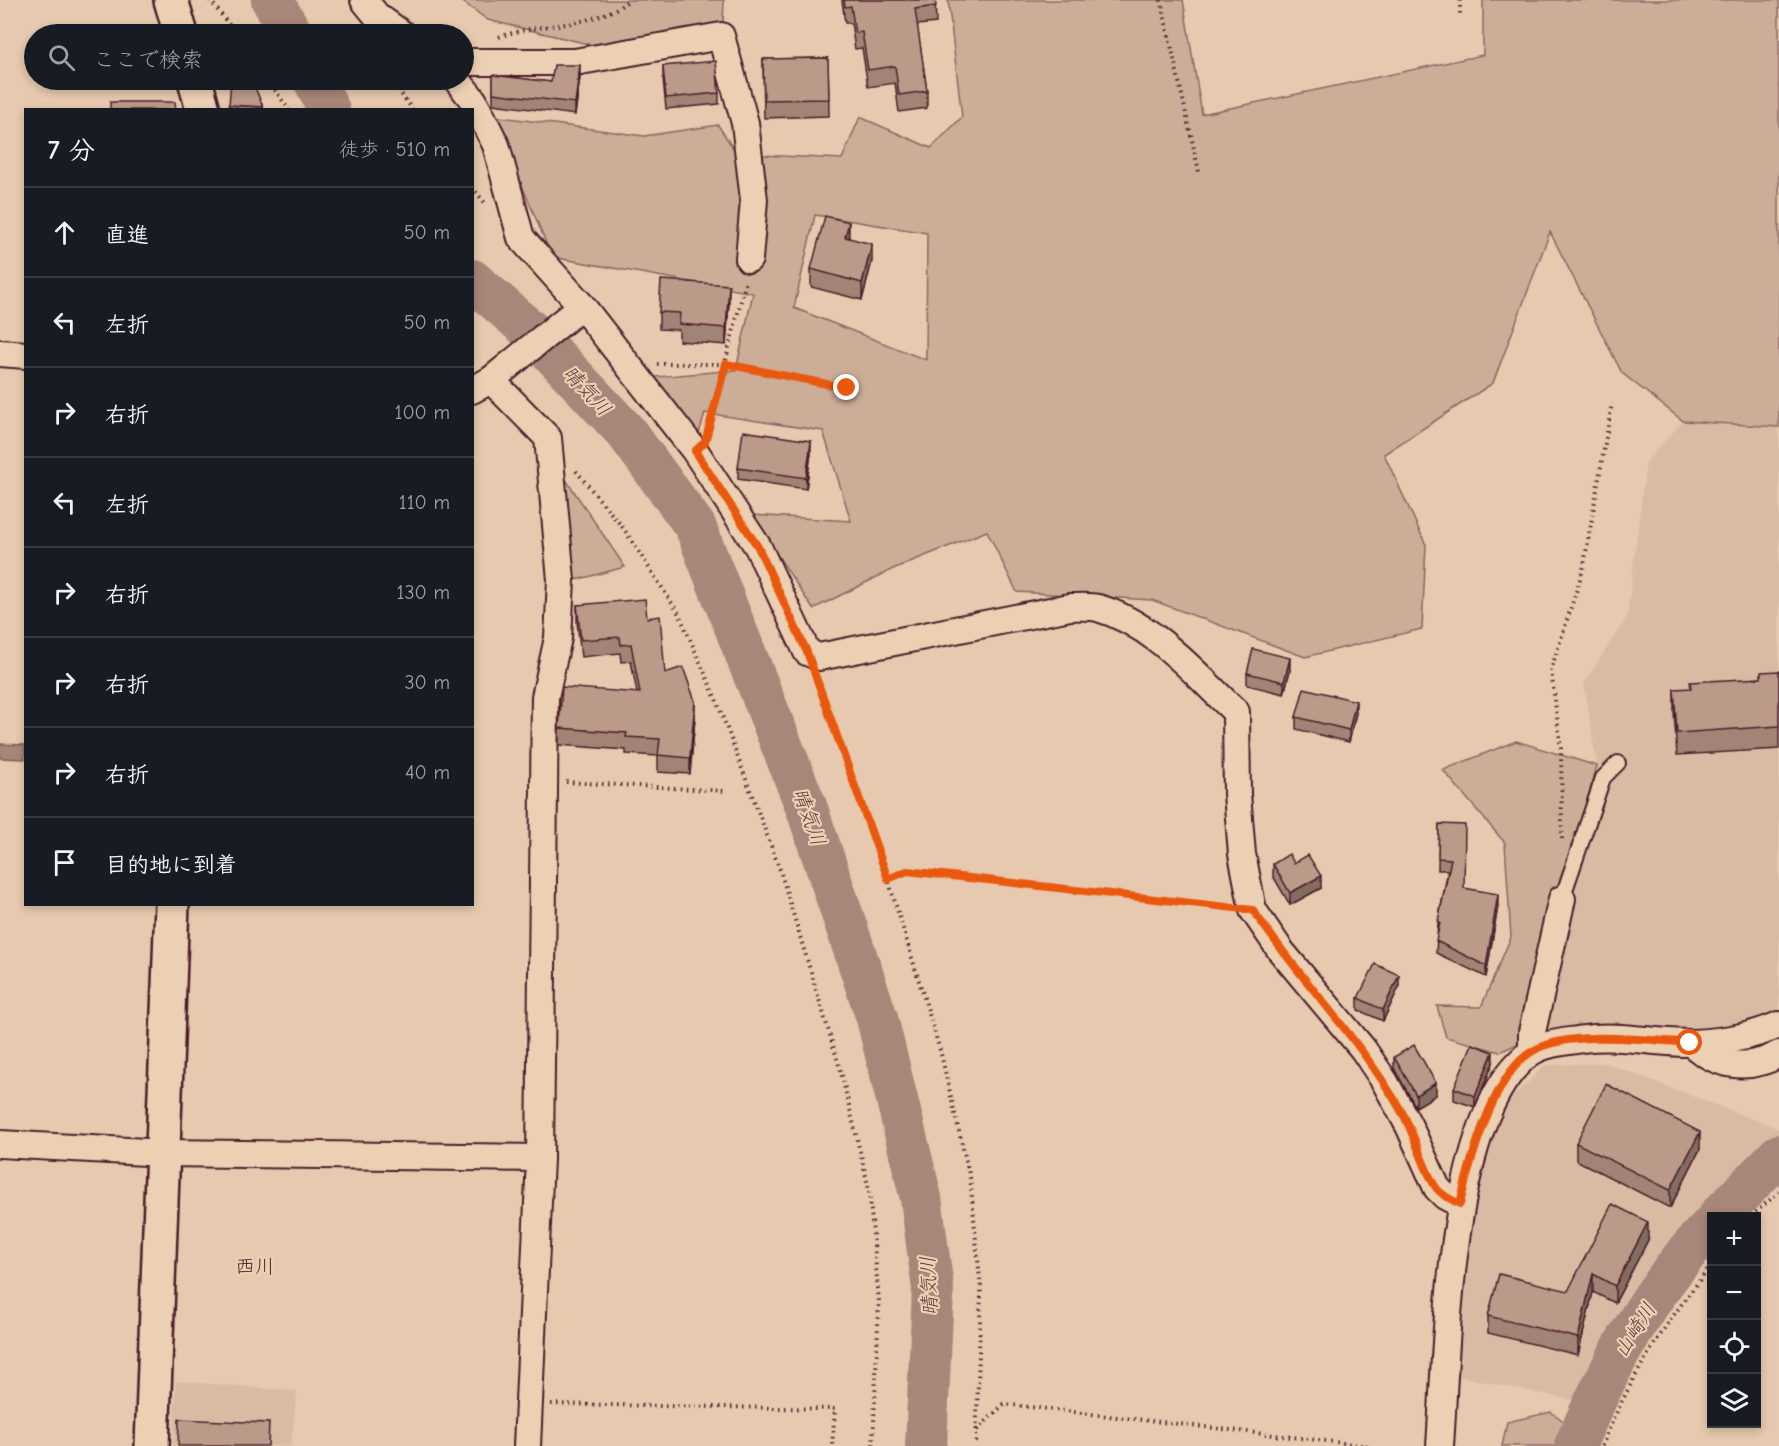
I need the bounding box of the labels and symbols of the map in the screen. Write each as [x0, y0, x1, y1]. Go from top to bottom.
water label: 晴気川 [558, 361, 616, 421]
route end [833, 374, 859, 400]
water label: 晴気川 [788, 785, 830, 849]
route start [1676, 1029, 1702, 1055]
district label: 西川 [235, 1255, 275, 1278]
water label: 晴気川 [916, 1255, 942, 1317]
water label: 山崎川 [1609, 1298, 1661, 1362]

